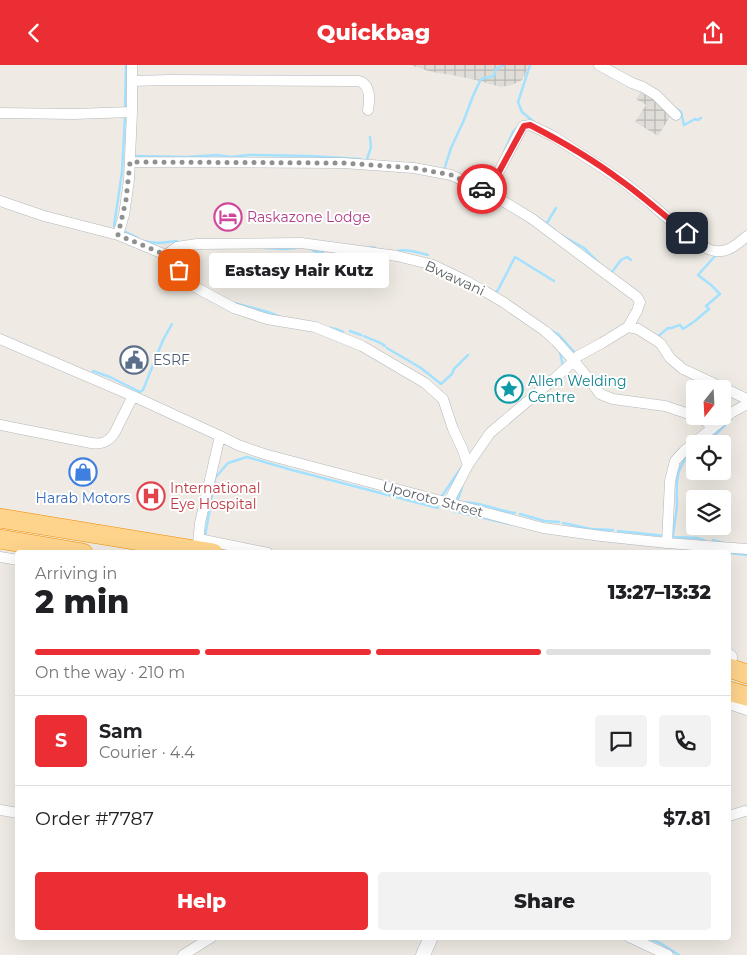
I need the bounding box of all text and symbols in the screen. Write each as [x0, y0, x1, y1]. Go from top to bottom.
icon: back [20, 19, 48, 47]
text: Quickbag [317, 19, 430, 46]
icon: share [699, 19, 727, 47]
courier [457, 164, 507, 214]
icon: car [468, 175, 496, 203]
hotel icon: Raskazone Lodge [213, 202, 243, 232]
place label: Raskazone Lodge [247, 208, 371, 226]
pin [666, 212, 708, 254]
icon: home [673, 219, 701, 247]
pin [158, 249, 200, 291]
callout: Eastasy Hair Kutz [209, 253, 389, 287]
icon: bag [165, 256, 193, 284]
street label: Bwawani [422, 256, 488, 300]
text: Eastasy Hair Kutz [225, 261, 373, 280]
public building icon: ESRF [119, 345, 149, 375]
place label: ESRF [153, 351, 190, 369]
place label: Allen Welding Centre [528, 372, 626, 406]
place icon: Allen Welding Centre [494, 374, 524, 404]
north arrow [686, 380, 731, 425]
map controls [686, 380, 731, 535]
button: locate [686, 435, 731, 480]
shop icon: Harab Motors [68, 457, 98, 487]
street label: Uporoto Street [381, 477, 486, 521]
place label: International Eye Hospital [170, 479, 261, 513]
hospital icon: International Eye Hospital [136, 481, 166, 511]
place label: Harab Motors [36, 489, 131, 507]
button: layers [686, 490, 731, 535]
text: Arriving in [35, 564, 117, 583]
text: 13:27–13:32 [608, 581, 711, 604]
text: 2 min [35, 582, 129, 621]
text: On the way · 210 m [35, 663, 185, 682]
button: chat [595, 715, 647, 767]
button: phone [659, 715, 711, 767]
text: Sam [99, 720, 143, 743]
text: S [55, 729, 67, 752]
text: Courier · 4.4 [99, 743, 195, 762]
text: Order #7787 [35, 807, 154, 830]
text: $7.81 [663, 807, 711, 830]
button: Help [35, 872, 368, 930]
button: Share [378, 872, 711, 930]

